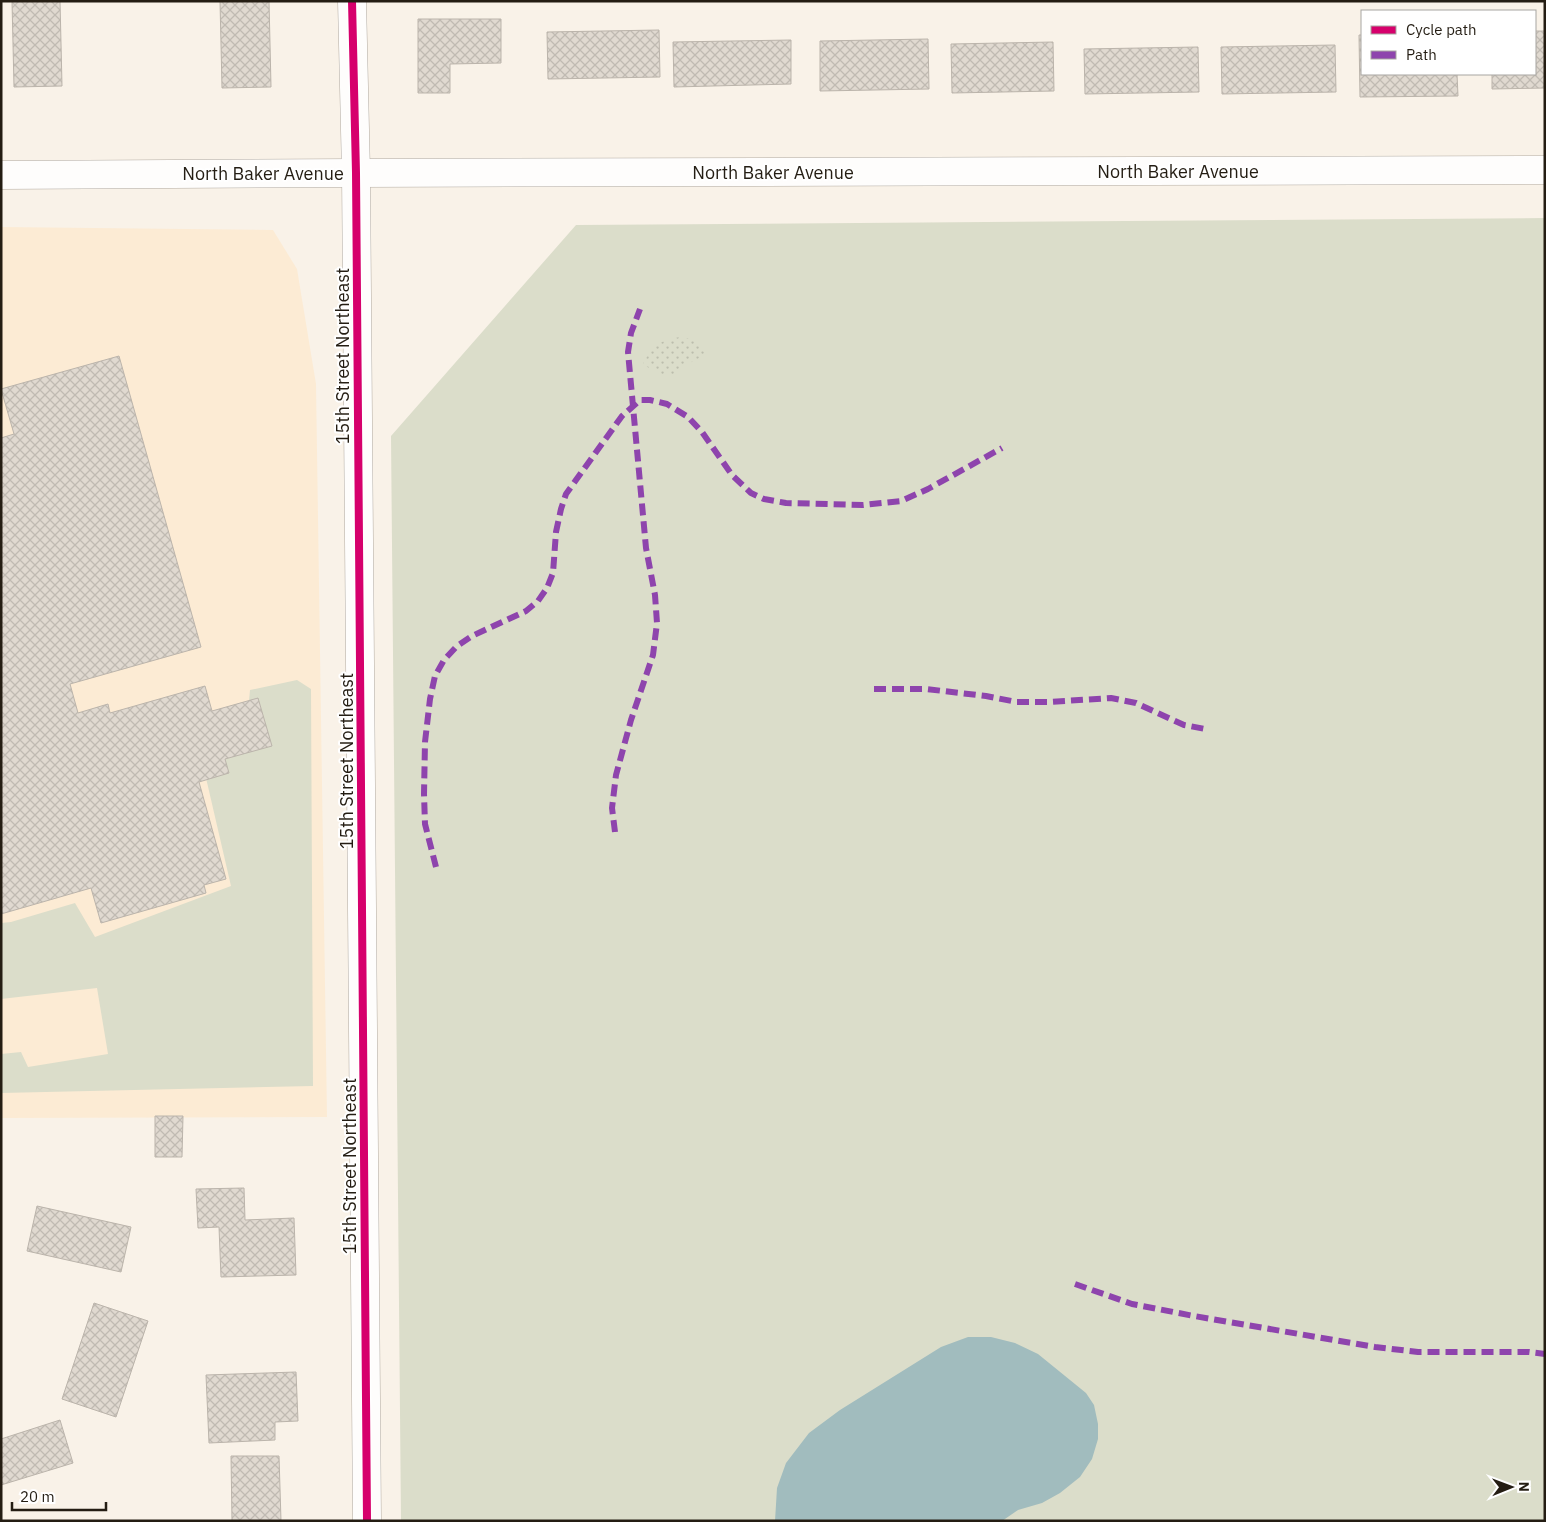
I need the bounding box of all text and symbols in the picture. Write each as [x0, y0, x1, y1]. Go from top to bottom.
legend [1361, 10, 1536, 75]
text: Cycle path [1406, 20, 1477, 39]
text: Path [1406, 45, 1437, 64]
street label: North Baker Avenue [1097, 160, 1259, 183]
street label: North Baker Avenue [692, 161, 854, 184]
street label: North Baker Avenue [182, 162, 344, 185]
street label: 15th Street Northeast [331, 268, 354, 444]
street label: 15th Street Northeast [335, 673, 358, 849]
street label: 15th Street Northeast [338, 1078, 361, 1254]
north arrow [1486, 1462, 1536, 1512]
scale bar [12, 1480, 106, 1512]
text: N [1515, 1482, 1533, 1492]
text: 20 m [20, 1487, 55, 1506]

